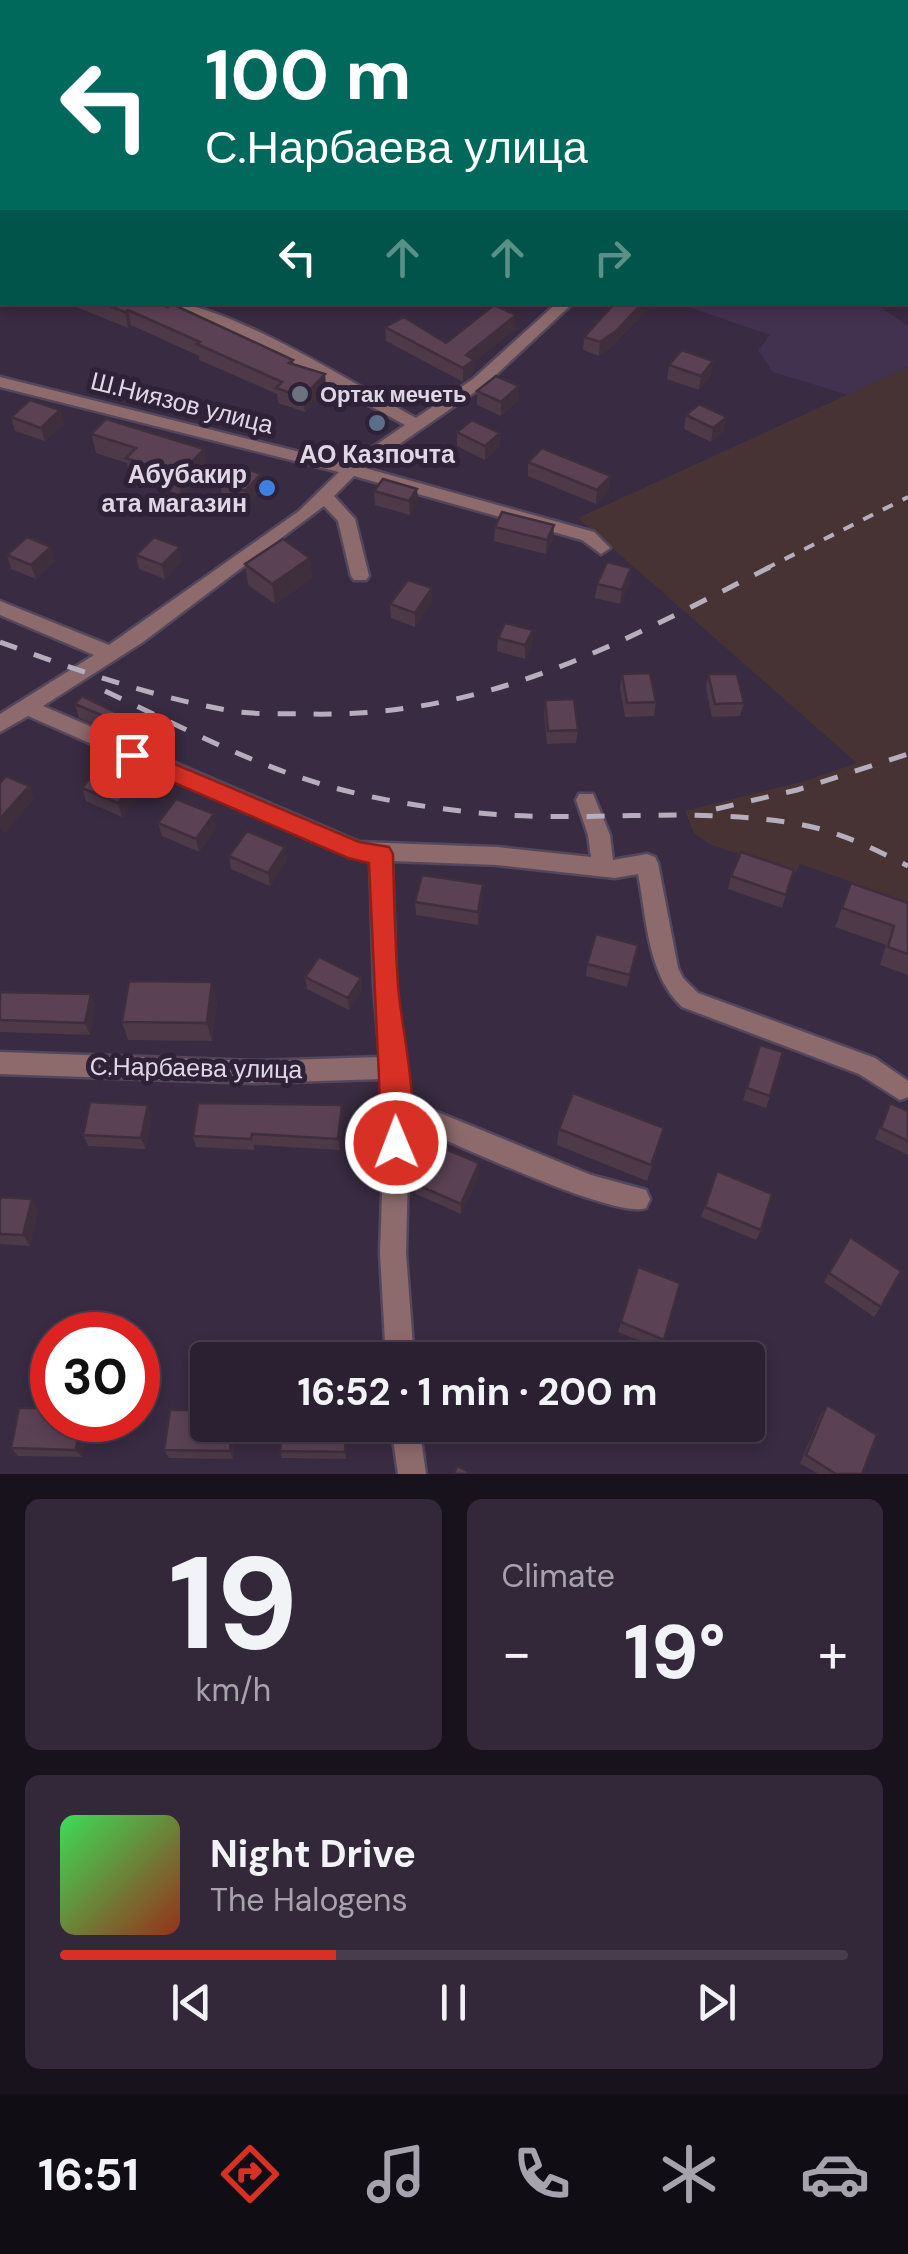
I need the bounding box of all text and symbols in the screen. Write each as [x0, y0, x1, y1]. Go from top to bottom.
text: 100 m [205, 30, 411, 121]
icon: left [40, 40, 170, 170]
text: С.Нарбаева улица [205, 118, 588, 177]
icon: left [270, 230, 325, 285]
icon: ahead [375, 230, 430, 285]
icon: ahead [480, 230, 535, 285]
icon: right [585, 230, 640, 285]
street label: Ш.Ниязов улица [87, 364, 277, 442]
place label: Ортак мечеть [320, 380, 466, 409]
marker: Ортак мечеть [289, 383, 311, 405]
marker: АО Казпочта [366, 412, 388, 434]
place label: АО Казпочта [299, 438, 456, 471]
place label: Абубакир ата магазин [101, 458, 247, 520]
marker: Абубакир ата магазин [256, 477, 278, 499]
pin [90, 713, 175, 798]
icon: arrive [105, 728, 160, 783]
street label: С.Нарбаева улица [89, 1050, 303, 1086]
position arrow [344, 1091, 448, 1195]
speed limit sign: 30 [30, 1312, 160, 1442]
text: 16:52 · 1 min · 200 m [297, 1367, 658, 1417]
text: 19 [168, 1519, 298, 1688]
text: Climate [502, 1555, 615, 1597]
text: 19° [624, 1604, 726, 1701]
text: − [502, 1617, 532, 1689]
text: + [818, 1617, 848, 1689]
text: km/h [195, 1669, 271, 1711]
text: Night Drive [210, 1829, 416, 1879]
text: The Halogens [210, 1879, 408, 1921]
icon: previous [164, 1975, 219, 2030]
icon: pause [426, 1975, 481, 2030]
icon: next [689, 1975, 744, 2030]
icon: directions [215, 2139, 285, 2209]
icon: music [361, 2139, 431, 2209]
icon: phone [507, 2139, 577, 2209]
icon: climate [654, 2139, 724, 2209]
icon: car [800, 2139, 870, 2209]
text: 16:51 [38, 2145, 139, 2204]

